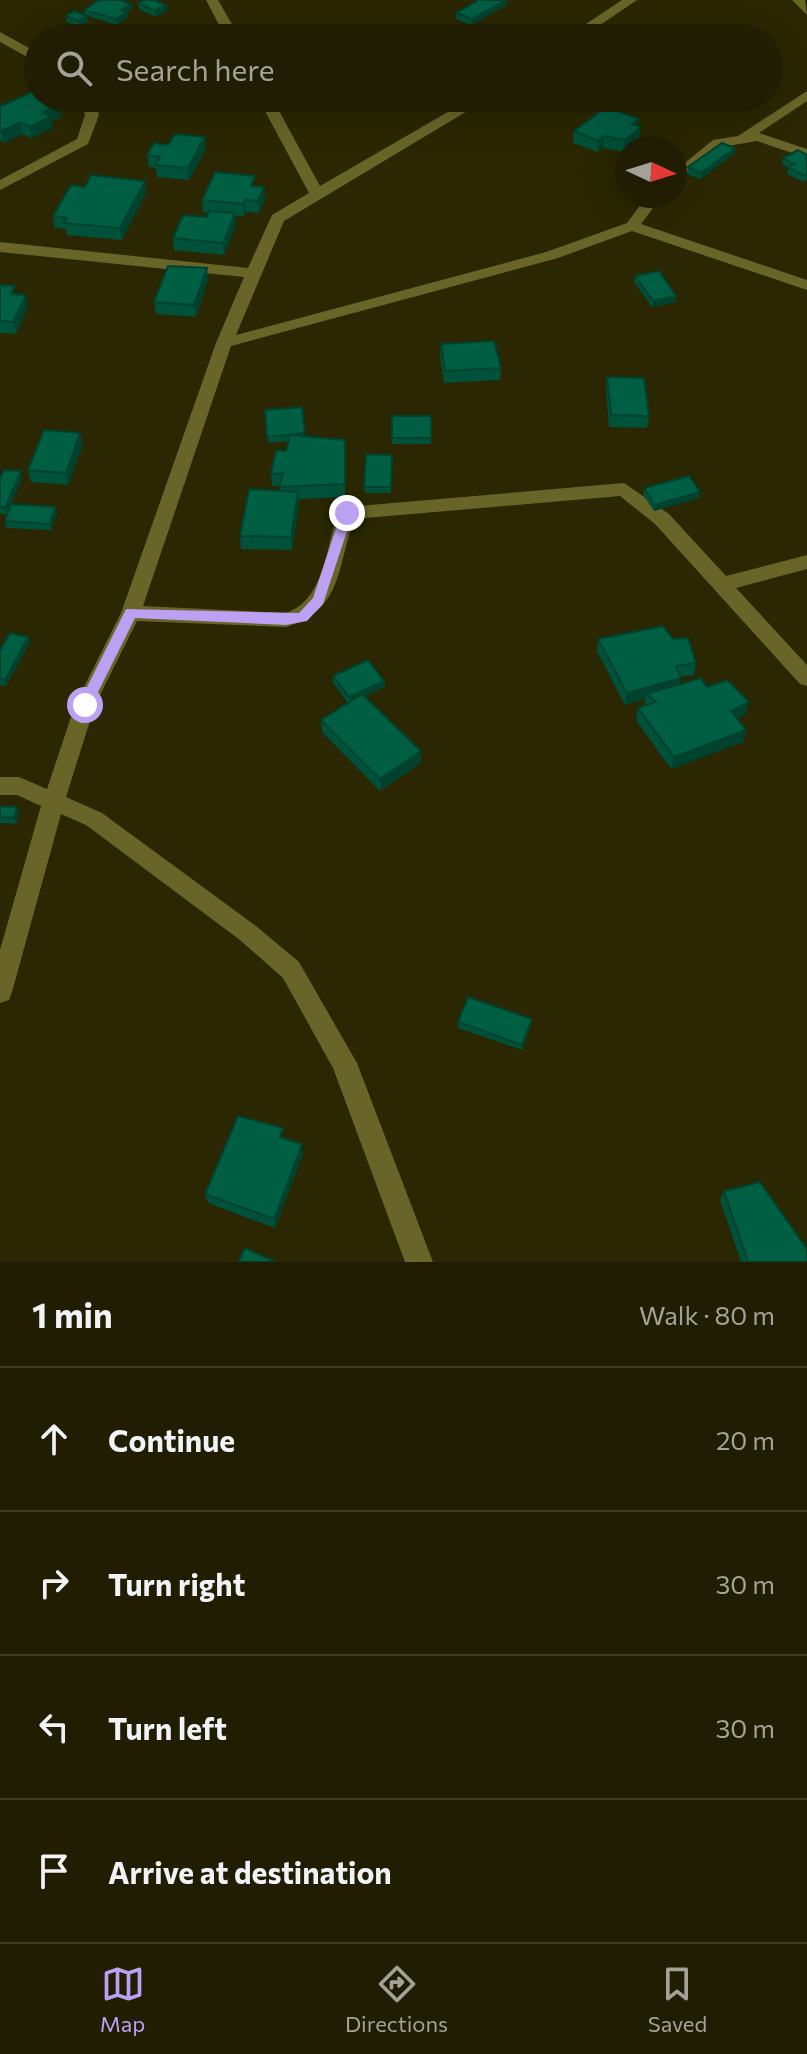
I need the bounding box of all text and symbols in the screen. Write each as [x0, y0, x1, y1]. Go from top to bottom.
search box [24, 24, 783, 112]
icon: search [52, 46, 96, 90]
text: Search here [116, 50, 275, 87]
north arrow [615, 136, 687, 208]
route end [329, 495, 365, 531]
route start [67, 687, 103, 723]
text: 1 min [32, 1293, 113, 1335]
text: Walk · 80 m [639, 1299, 775, 1330]
icon: ahead [32, 1417, 76, 1461]
text: Continue [108, 1421, 235, 1458]
text: 20 m [716, 1424, 775, 1455]
icon: right [32, 1561, 76, 1605]
text: Turn right [108, 1565, 245, 1602]
text: 30 m [716, 1568, 775, 1599]
icon: left [32, 1705, 76, 1749]
text: Turn left [108, 1709, 227, 1746]
text: 30 m [716, 1712, 775, 1743]
icon: arrive [32, 1849, 76, 1893]
text: Arrive at destination [108, 1853, 392, 1890]
tab: Map [100, 1962, 145, 2037]
tab: Directions [345, 1962, 448, 2037]
tab: Saved [648, 1962, 707, 2037]

